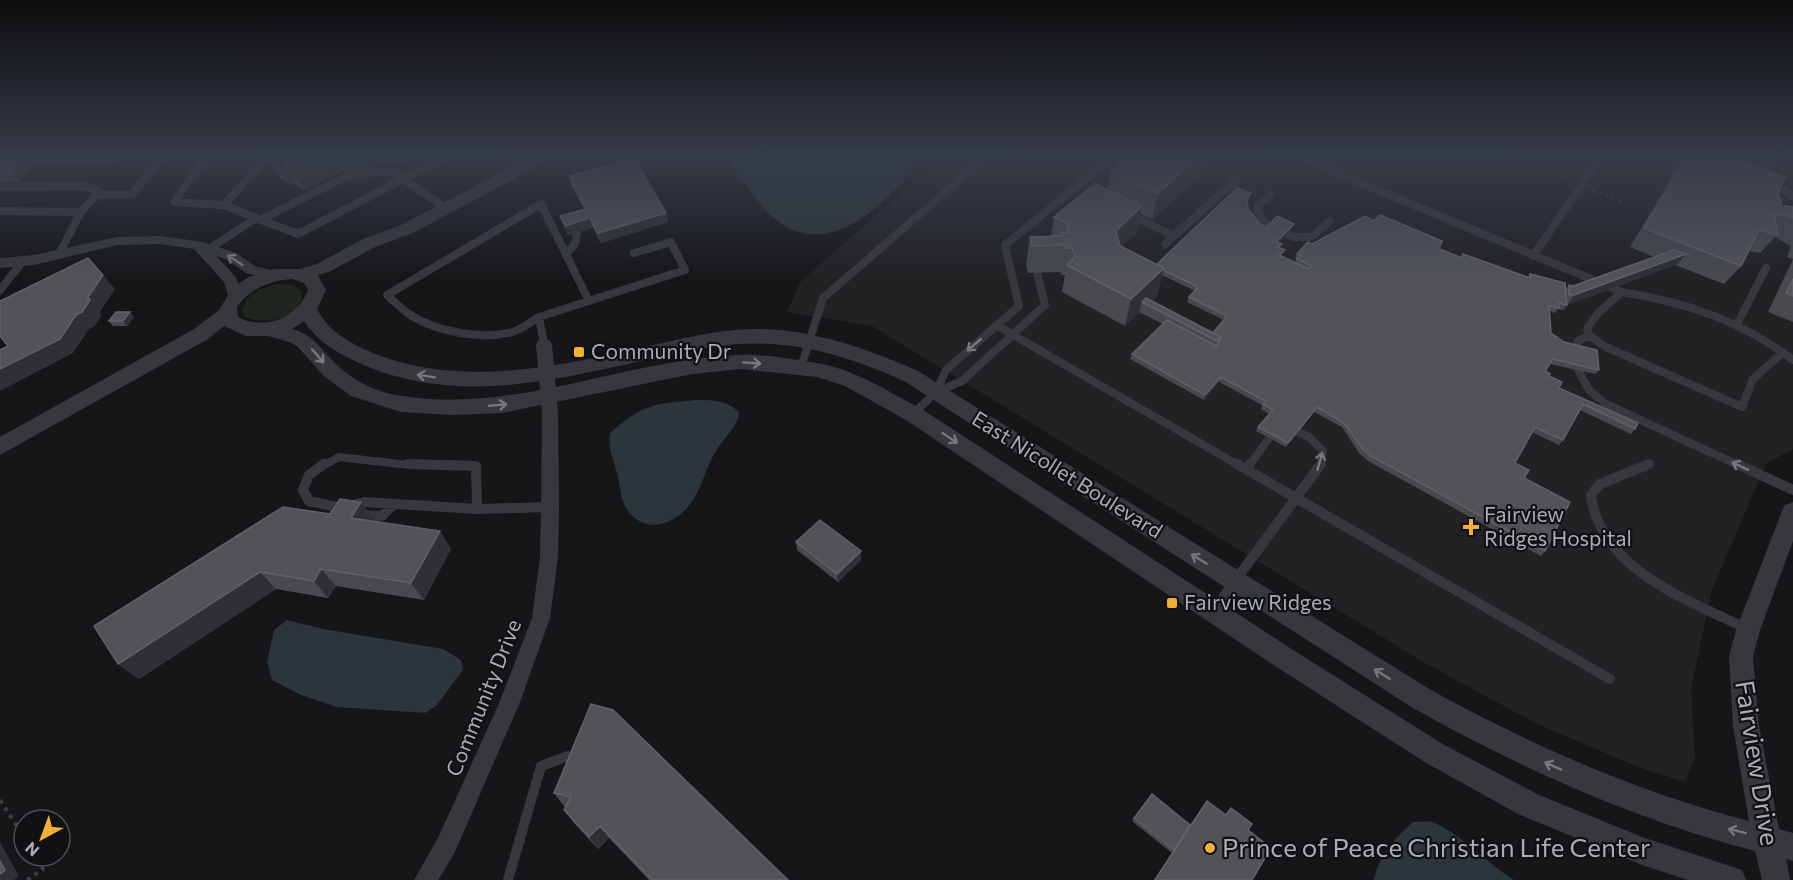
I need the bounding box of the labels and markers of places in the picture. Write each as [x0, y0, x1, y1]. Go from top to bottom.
place label: Community Dr [591, 338, 731, 363]
marker: Community Dr [572, 345, 586, 359]
place label: Fairview Ridges Hospital [1484, 501, 1632, 550]
marker: Fairview Ridges Hospital [1462, 518, 1480, 536]
place label: Fairview Ridges [1184, 589, 1332, 614]
marker: Fairview Ridges [1165, 596, 1179, 610]
place label: Prince of Peace Christian Life Center [1222, 831, 1650, 862]
marker: Prince of Peace Christian Life Center [1203, 841, 1217, 855]

